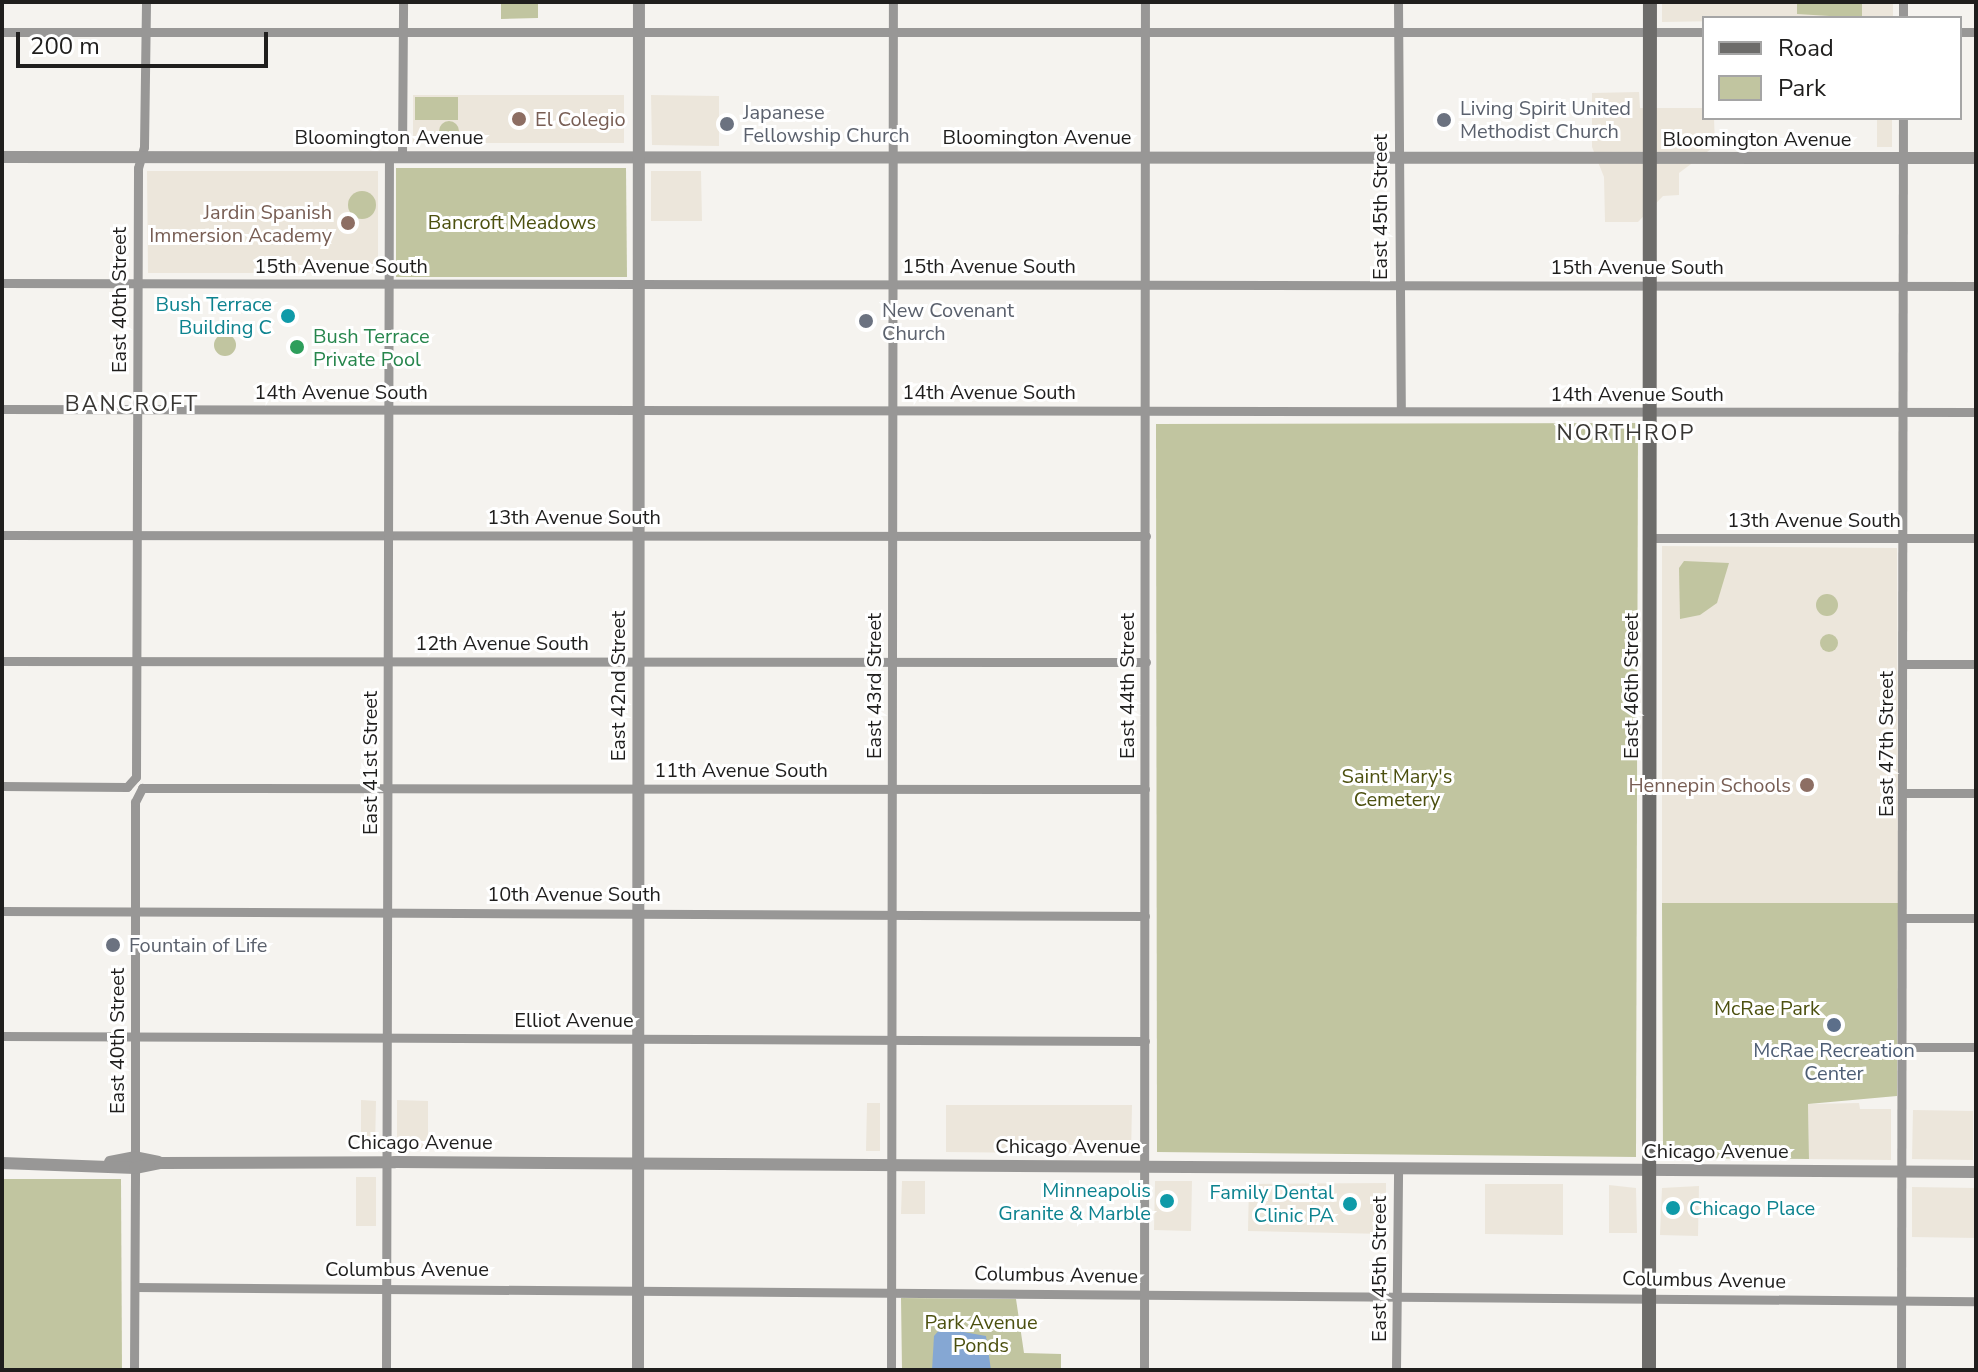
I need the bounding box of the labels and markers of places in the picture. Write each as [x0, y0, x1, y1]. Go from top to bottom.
place label: Living Spirit United Methodist Church [1460, 96, 1631, 143]
place label: Japanese Fellowship Church [743, 100, 910, 147]
place label: El Colegio [535, 107, 626, 131]
marker: El Colegio [510, 110, 528, 128]
marker: Living Spirit United Methodist Church [1435, 111, 1453, 129]
marker: Japanese Fellowship Church [718, 115, 736, 133]
place label: Jardin Spanish Immersion Academy [149, 200, 332, 247]
marker: Jardin Spanish Immersion Academy [339, 214, 357, 232]
place label: Bush Terrace Building C [155, 292, 272, 339]
place label: New Covenant Church [882, 298, 1014, 345]
marker: Bush Terrace Building C [279, 307, 297, 325]
marker: New Covenant Church [857, 312, 875, 330]
place label: Bush Terrace Private Pool [313, 324, 430, 371]
marker: Bush Terrace Private Pool [288, 338, 306, 356]
place label: Hennepin Schools [1628, 773, 1791, 797]
marker: Hennepin Schools [1798, 776, 1816, 794]
place label: Fountain of Life [129, 933, 267, 957]
marker: Fountain of Life [104, 936, 122, 954]
marker: McRae Recreation Center [1825, 1016, 1843, 1034]
place label: McRae Recreation Center [1753, 1038, 1915, 1085]
place label: Minneapolis Granite & Marble [998, 1178, 1151, 1225]
place label: Family Dental Clinic PA [1210, 1180, 1334, 1227]
marker: Minneapolis Granite & Marble [1158, 1192, 1176, 1210]
marker: Family Dental Clinic PA [1341, 1195, 1359, 1213]
place label: Chicago Place [1689, 1196, 1815, 1220]
marker: Chicago Place [1664, 1199, 1682, 1217]

